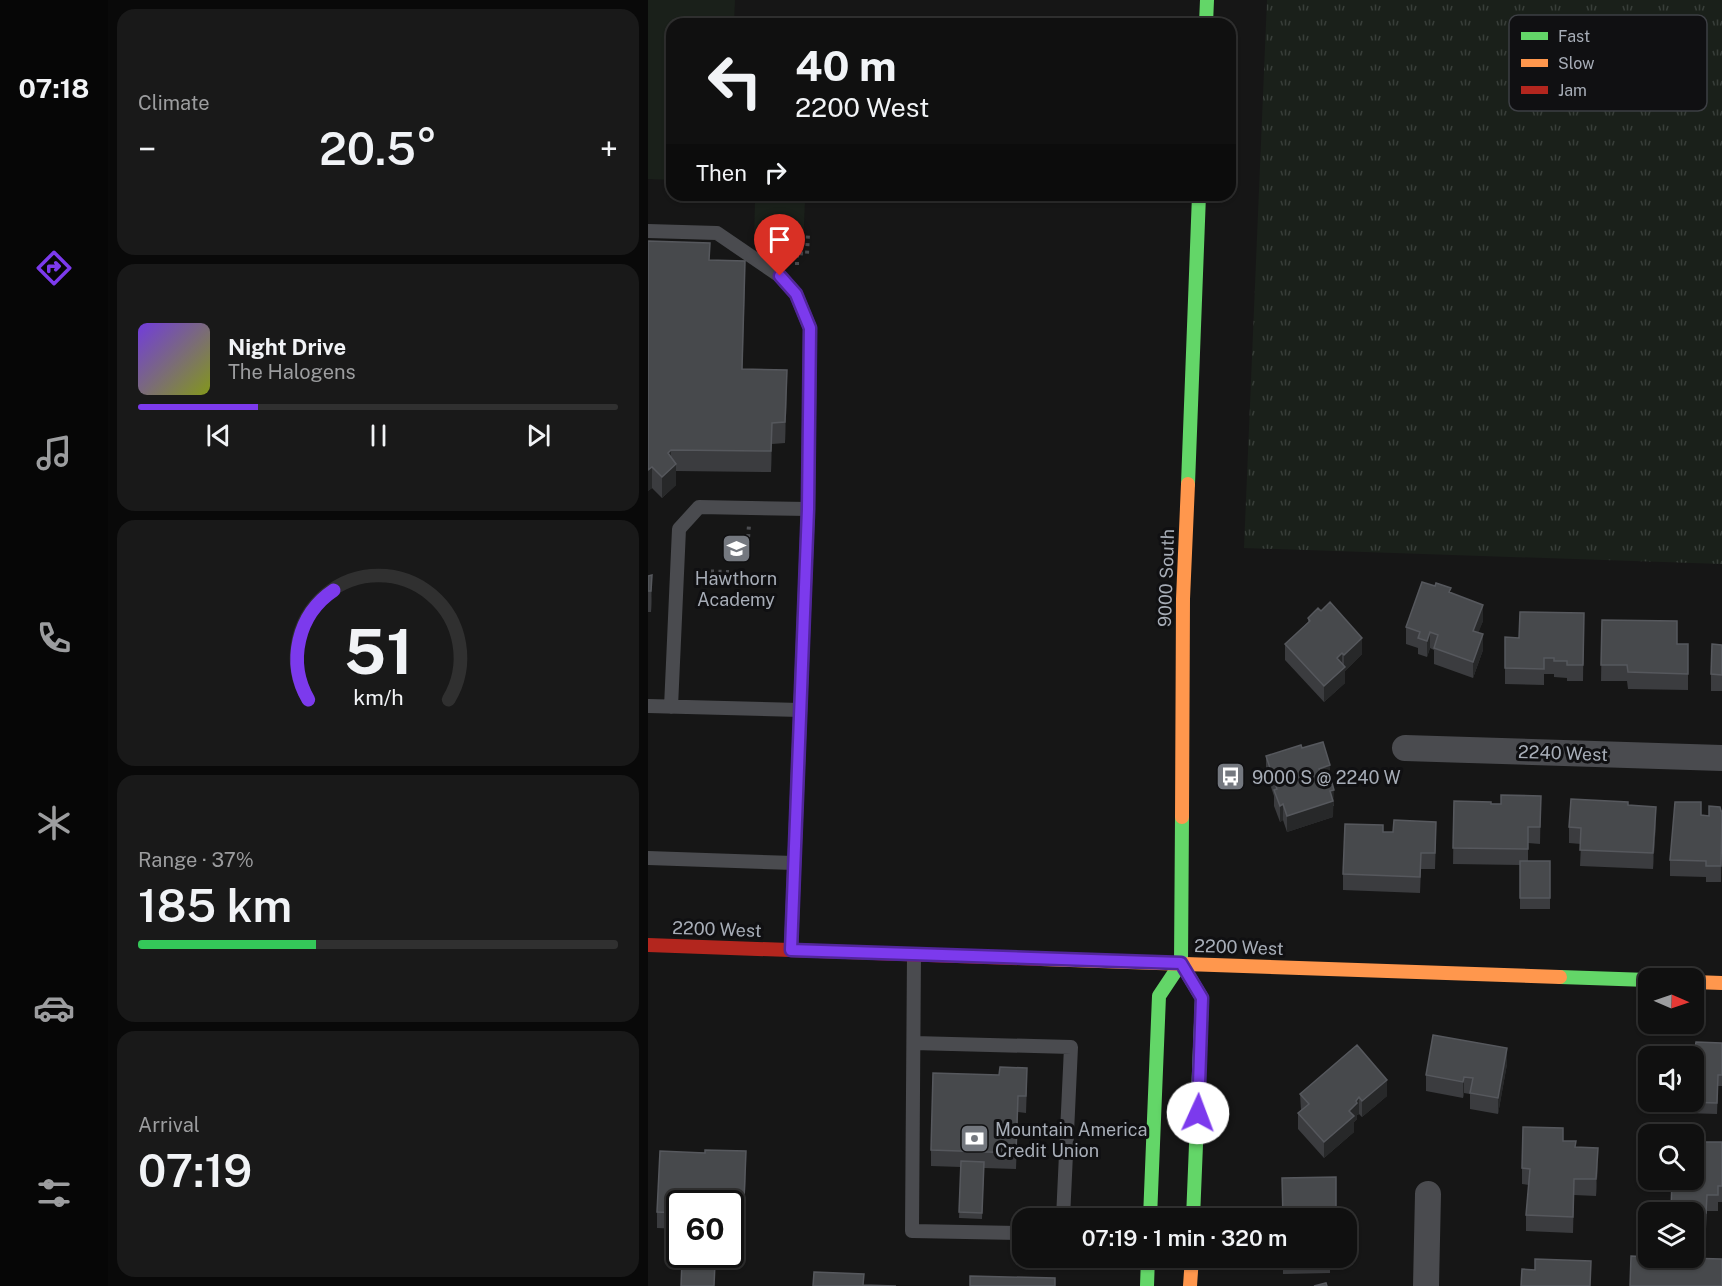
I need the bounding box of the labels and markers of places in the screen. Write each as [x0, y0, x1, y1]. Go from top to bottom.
pin [754, 214, 805, 276]
school or university icon: Hawthorn Academy [720, 533, 752, 565]
place label: Hawthorn Academy [695, 568, 777, 610]
bus stop icon: 9000 S @ 2240 W [1215, 761, 1247, 793]
place label: 9000 S @ 2240 W [1252, 767, 1401, 788]
place label: Mountain America Credit Union [995, 1119, 1147, 1161]
bank icon: Mountain America Credit Union [958, 1123, 990, 1155]

